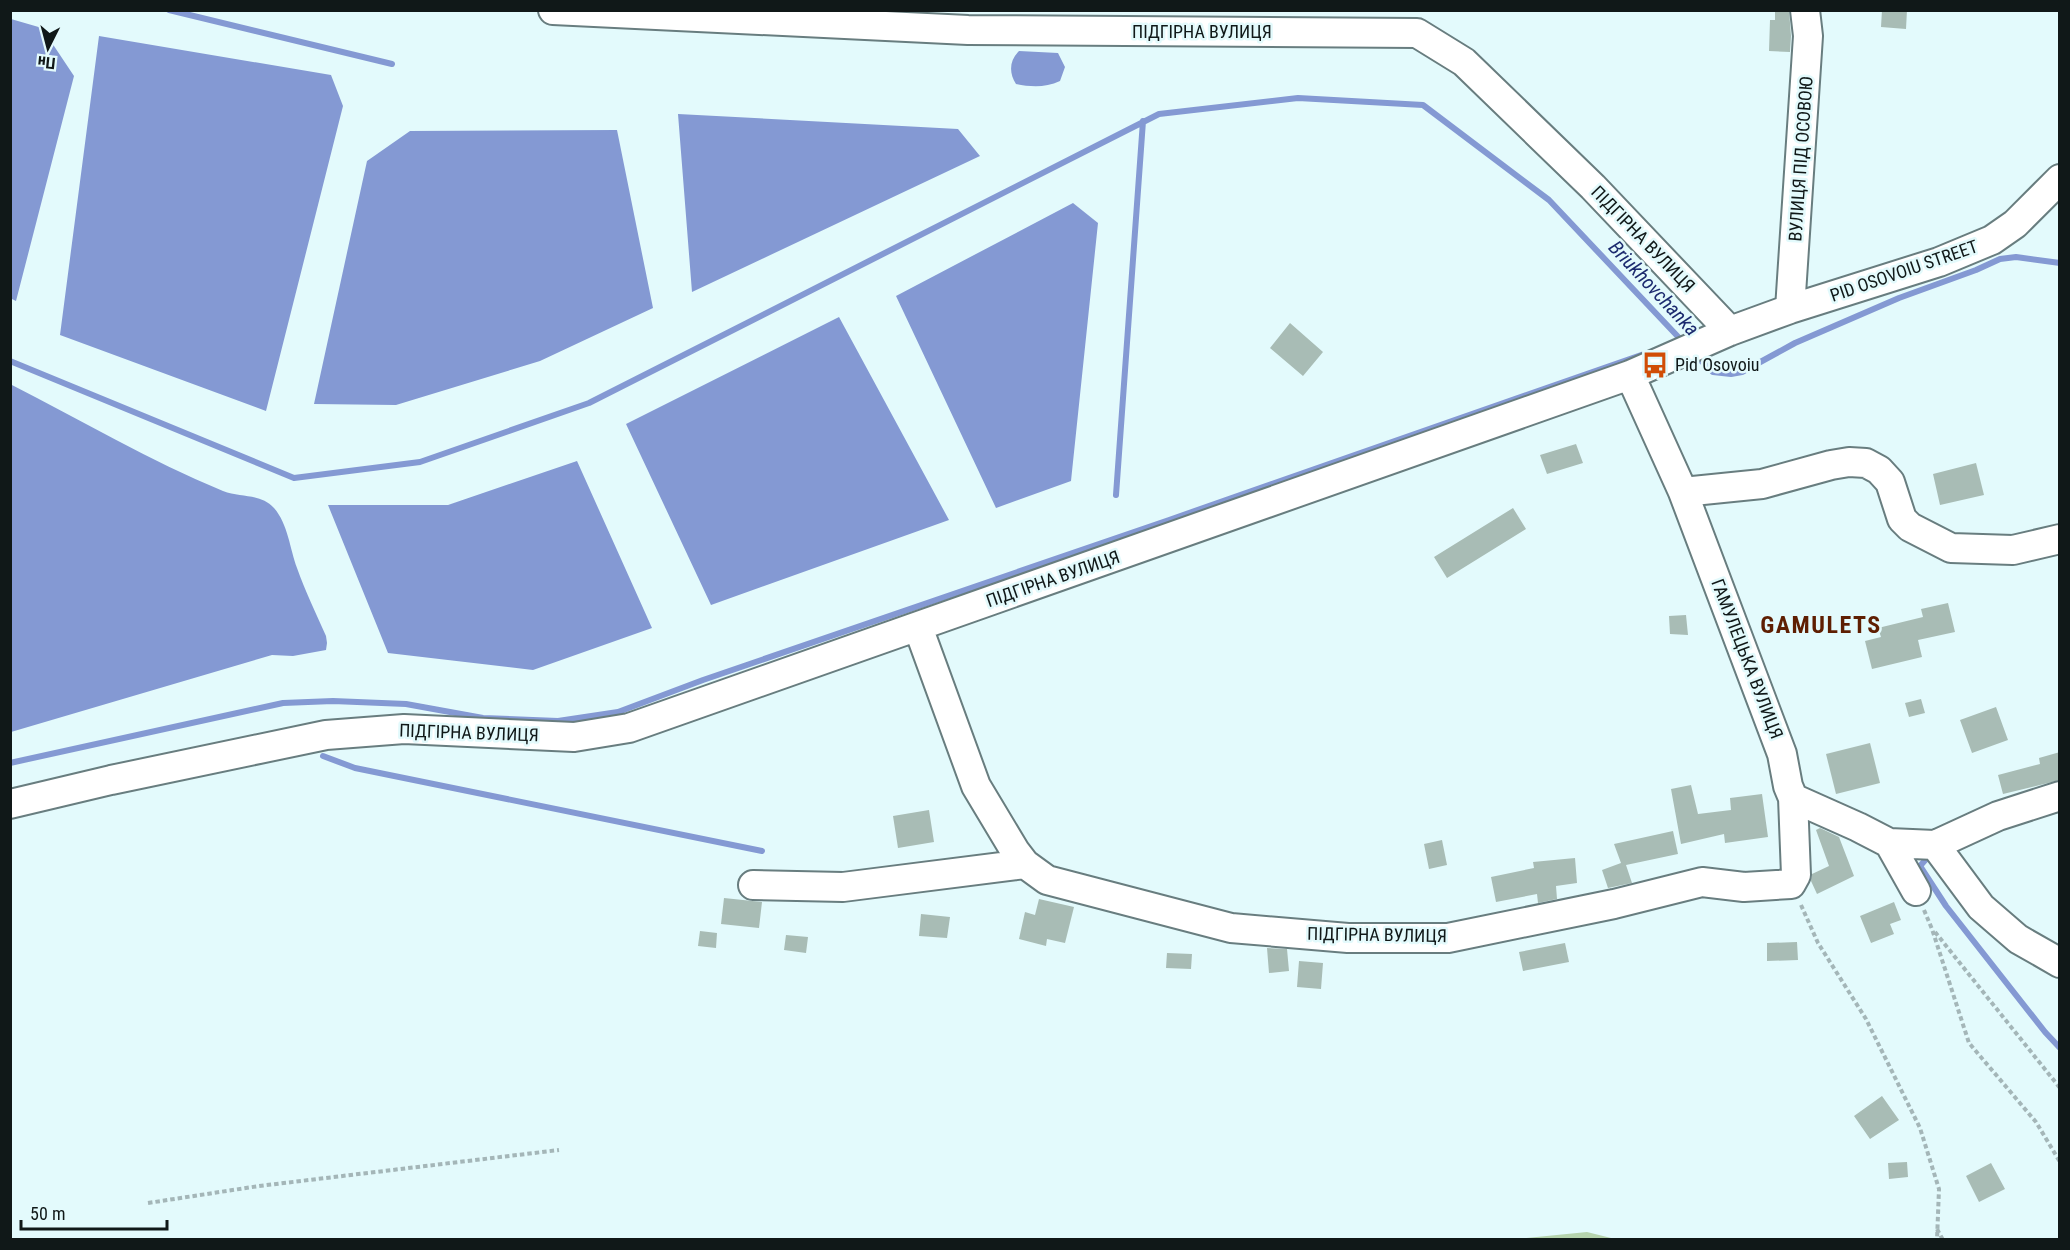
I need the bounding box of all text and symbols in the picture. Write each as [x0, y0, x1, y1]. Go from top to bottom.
north arrow [18, 18, 78, 78]
street label: ПІДГІРНА ВУЛИЦЯ [1132, 21, 1272, 42]
text: Пн [37, 52, 56, 73]
street label: ВУЛИЦЯ ПІД ОСОВОЮ [1784, 76, 1817, 242]
street label: ПІДГІРНА ВУЛИЦЯ [1587, 181, 1699, 296]
water label: Briukhovchanka [1604, 235, 1704, 341]
street label: PID OSOVOIU STREET [1827, 235, 1980, 306]
bus stop icon: Pid Osovoiu [1640, 350, 1670, 380]
place label: Pid Osovoiu [1675, 354, 1760, 375]
street label: ПІДГІРНА ВУЛИЦЯ [983, 546, 1122, 611]
street label: ГАМУЛЕЦЬКА ВУЛИЦЯ [1707, 576, 1788, 742]
district label: GAMULETS [1760, 611, 1882, 639]
street label: ПІДГІРНА ВУЛИЦЯ [399, 720, 539, 745]
street label: ПІДГІРНА ВУЛИЦЯ [1307, 923, 1447, 946]
scale bar [21, 1193, 166, 1231]
text: 50 m [30, 1203, 65, 1224]

